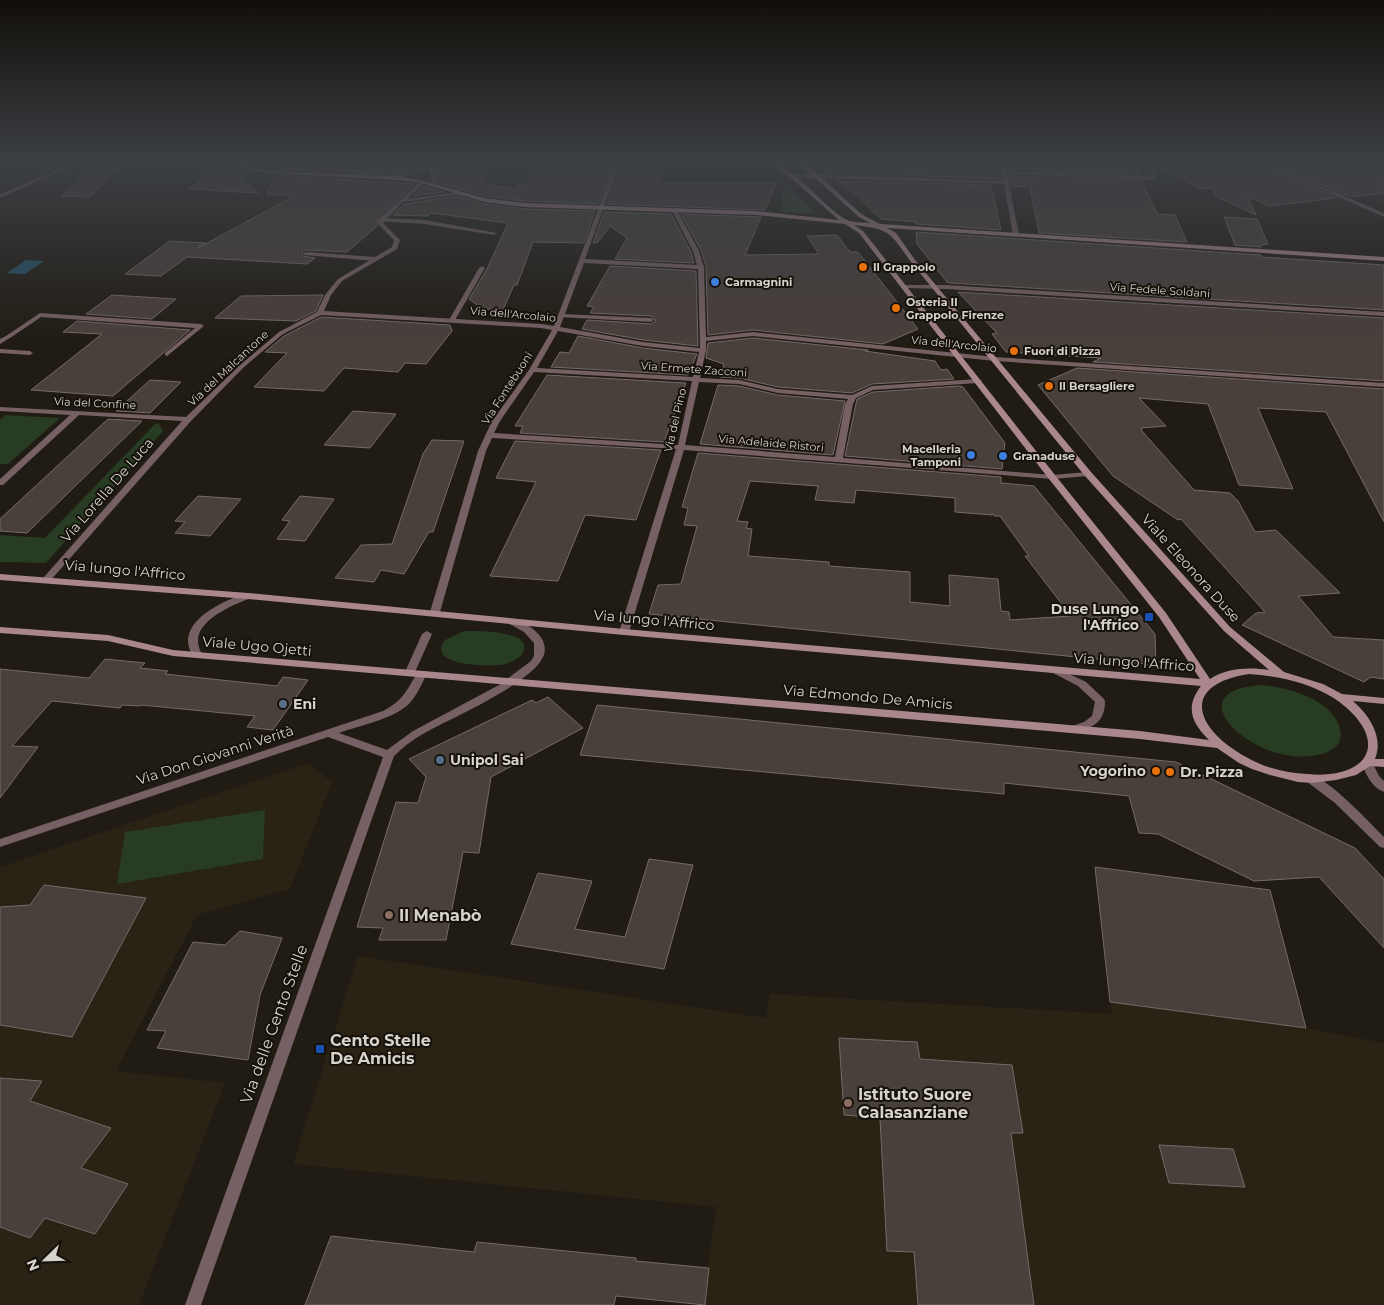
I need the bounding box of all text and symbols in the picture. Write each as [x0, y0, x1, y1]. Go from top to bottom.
place label: Il Grappolo [873, 260, 936, 274]
marker: Il Grappolo [857, 261, 869, 273]
place label: Carmagnini [725, 275, 792, 289]
marker: Carmagnini [709, 276, 721, 288]
street label: Via Fedele Soldani [1109, 280, 1211, 301]
place label: Osteria Il Grappolo Firenze [906, 295, 1004, 322]
marker: Osteria Il Grappolo Firenze [890, 302, 902, 314]
street label: Via dell'Arcolaio [470, 303, 557, 325]
street label: Via del Malcantone [185, 327, 271, 409]
street label: Via dell'Arcolaio [910, 333, 998, 355]
place label: Fuori di Pizza [1024, 344, 1101, 358]
marker: Fuori di Pizza [1008, 345, 1020, 357]
street label: Via Fontebuoni [478, 349, 536, 427]
street label: Via Ermete Zacconi [640, 358, 748, 380]
place label: Il Bersagliere [1059, 379, 1135, 393]
marker: Il Bersagliere [1043, 380, 1055, 392]
street label: Via del Pino [661, 387, 689, 453]
street label: Via del Confine [53, 394, 137, 412]
street label: Via Adelaide Ristori [718, 431, 824, 455]
street label: Via Lorella De Luca [57, 434, 157, 546]
place label: Macelleria Tamponi [902, 442, 961, 469]
marker: Macelleria Tamponi [965, 449, 977, 461]
place label: Granaduse [1013, 449, 1075, 463]
marker: Granaduse [997, 450, 1009, 462]
street label: Viale Eleonora Duse [1138, 510, 1244, 626]
street label: Via lungo l'Affrico [64, 556, 186, 584]
place label: Duse Lungo l'Affrico [1051, 600, 1139, 634]
street label: Via lungo l'Affrico [593, 606, 715, 634]
marker: Duse Lungo l'Affrico [1143, 611, 1155, 623]
street label: Viale Ugo Ojetti [202, 632, 312, 660]
street label: Via lungo l'Affrico [1073, 649, 1195, 675]
street label: Via Edmondo De Amicis [783, 681, 953, 713]
place label: Eni [293, 695, 316, 713]
marker: Eni [277, 698, 289, 710]
street label: Via Don Giovanni Verità [134, 721, 296, 789]
place label: Unipol Sai [450, 751, 524, 769]
marker: Unipol Sai [434, 754, 446, 766]
place label: Yogorino [1079, 762, 1146, 780]
place label: Dr. Pizza [1180, 763, 1243, 781]
marker: Yogorino [1150, 765, 1162, 777]
marker: Dr. Pizza [1164, 766, 1176, 778]
place label: Il Menabò [399, 906, 481, 925]
marker: Il Menabò [383, 909, 395, 921]
street label: Via delle Cento Stelle [236, 942, 312, 1106]
place label: Cento Stelle De Amicis [330, 1031, 431, 1068]
marker: Cento Stelle De Amicis [314, 1043, 326, 1055]
place label: Istituto Suore Calasanziane [858, 1085, 972, 1122]
marker: Istituto Suore Calasanziane [842, 1097, 854, 1109]
north arrow [20, 1235, 70, 1285]
text: N [23, 1256, 44, 1274]

